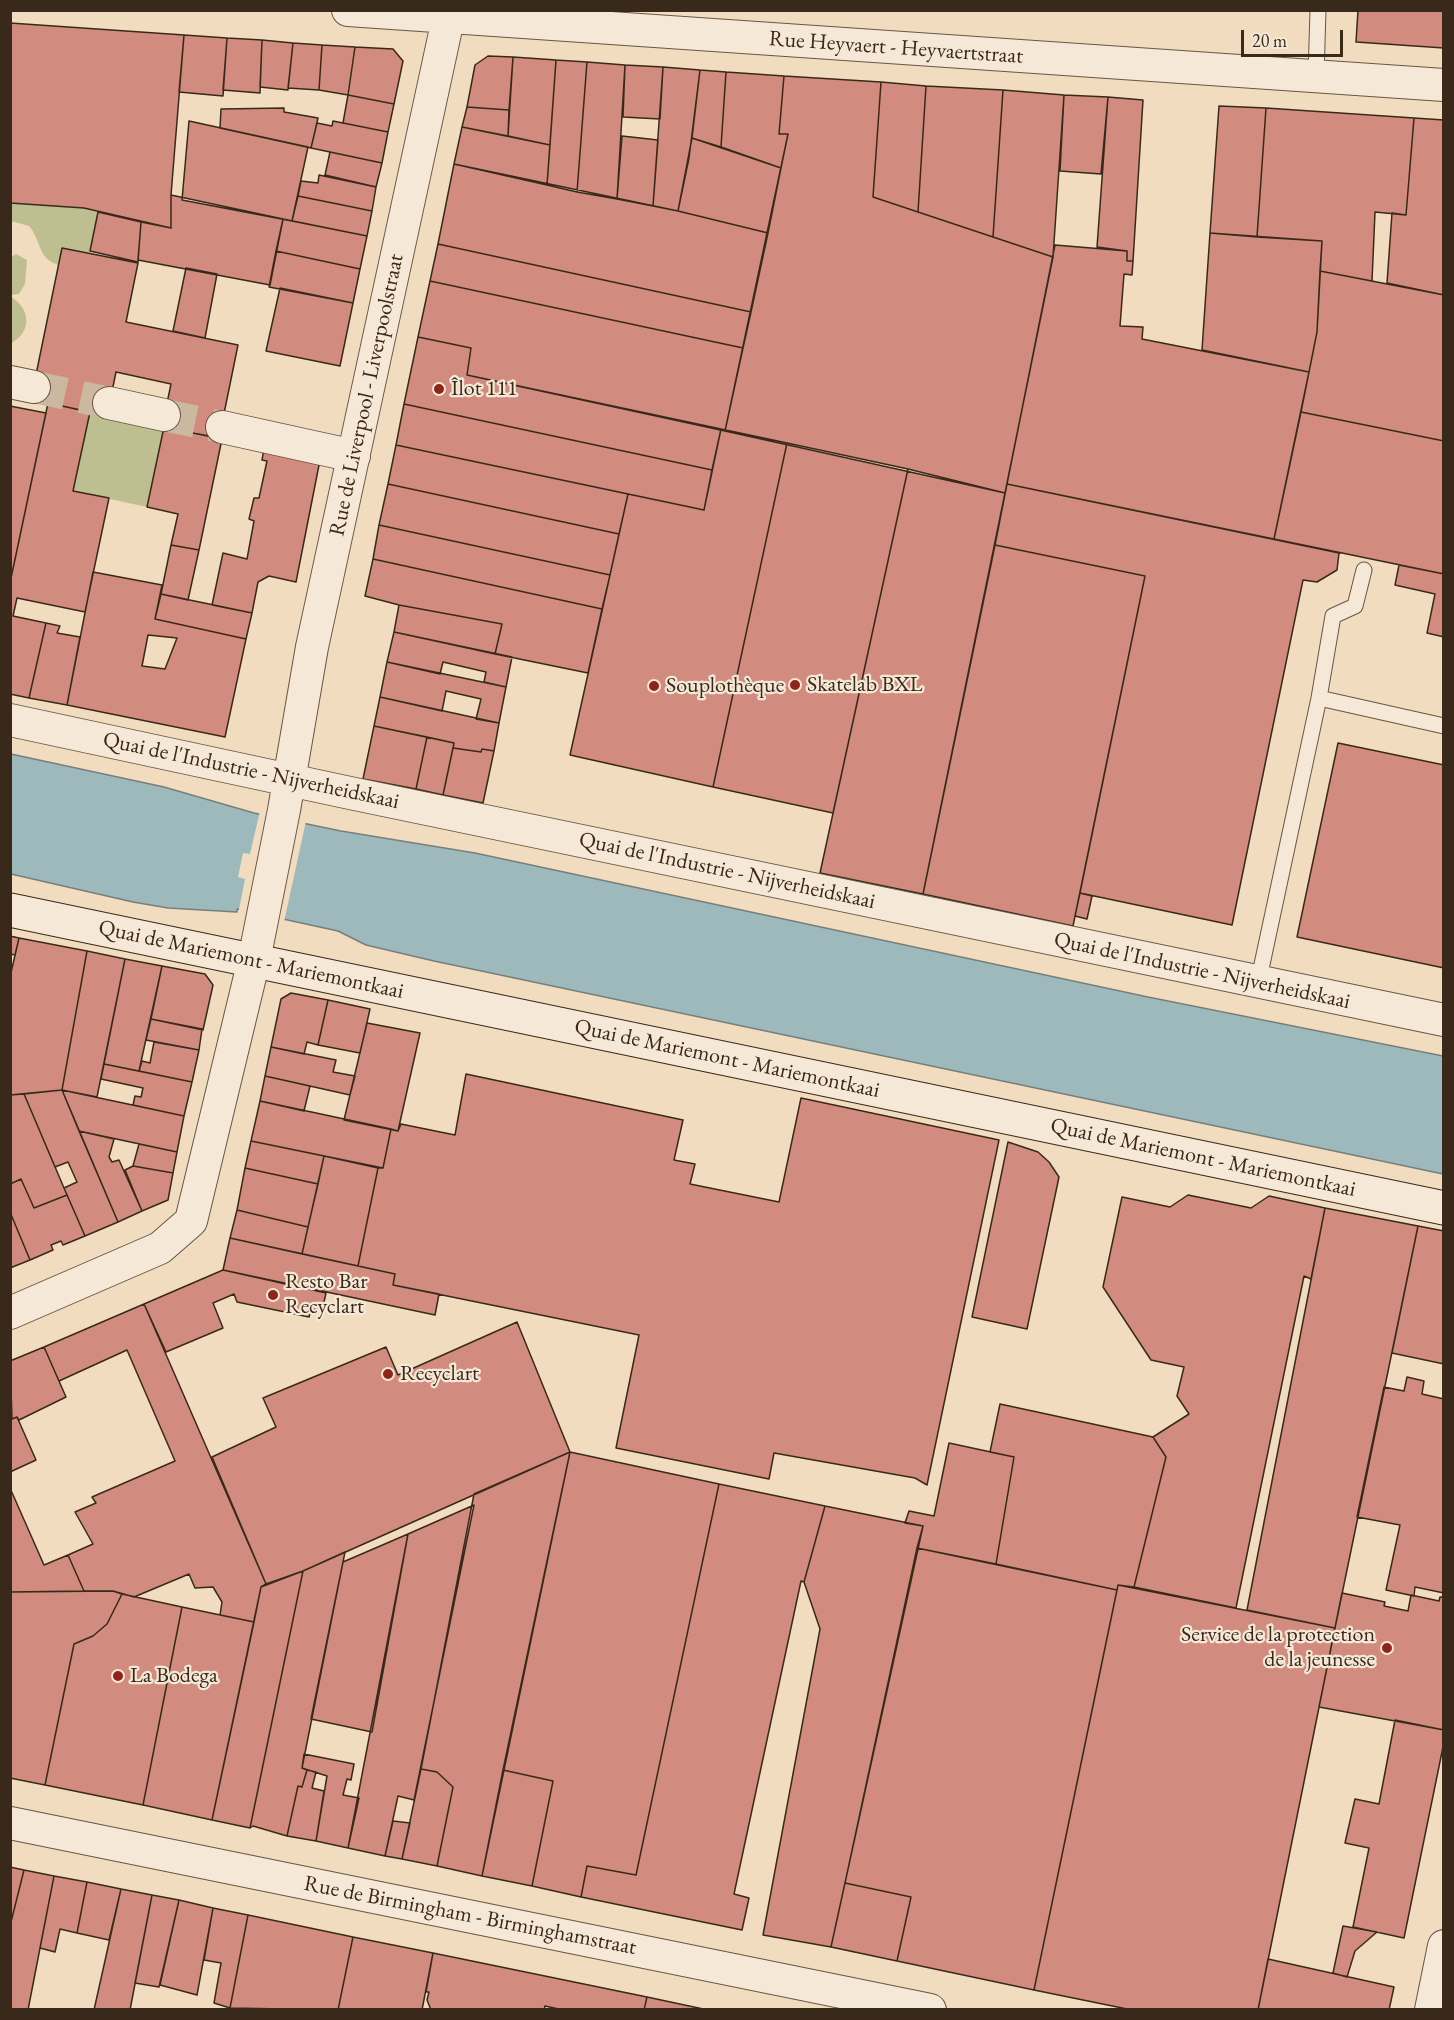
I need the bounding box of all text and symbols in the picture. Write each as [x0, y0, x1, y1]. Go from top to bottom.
scale bar [1244, 18, 1346, 56]
street label: Rue Heyvaert - Heyvaertstraat [768, 26, 1024, 70]
text: 20 m [1252, 29, 1287, 52]
street label: Rue de Liverpool - Liverpoolstraat [324, 251, 410, 539]
place label: Îlot 111 [451, 376, 518, 402]
marker: Îlot 111 [432, 382, 446, 396]
place label: Skatelab BXL [807, 672, 923, 698]
place label: Souplothèque [666, 673, 784, 699]
marker: Skatelab BXL [788, 678, 802, 692]
marker: Souplothèque [647, 679, 661, 693]
street label: Quai de l'Industrie - Nijverheidskaai [100, 727, 402, 815]
street label: Quai de l'Industrie - Nijverheidskaai [576, 827, 878, 915]
street label: Quai de Mariemont - Mariemontkaai [96, 915, 406, 1005]
street label: Quai de l'Industrie - Nijverheidskaai [1051, 927, 1353, 1015]
street label: Quai de Mariemont - Mariemontkaai [572, 1014, 882, 1104]
street label: Quai de Mariemont - Mariemontkaai [1048, 1113, 1358, 1203]
place label: Resto Bar Recyclart [285, 1269, 368, 1320]
marker: Resto Bar Recyclart [266, 1288, 280, 1302]
place label: Recyclart [400, 1361, 479, 1387]
marker: Recyclart [381, 1367, 395, 1381]
place label: Service de la protection de la jeunesse [1181, 1622, 1375, 1674]
marker: Service de la protection de la jeunesse [1380, 1641, 1394, 1655]
place label: La Bodega [130, 1663, 218, 1689]
marker: La Bodega [111, 1669, 125, 1683]
street label: Rue de Birmingham - Birminghamstraat [302, 1871, 638, 1961]

